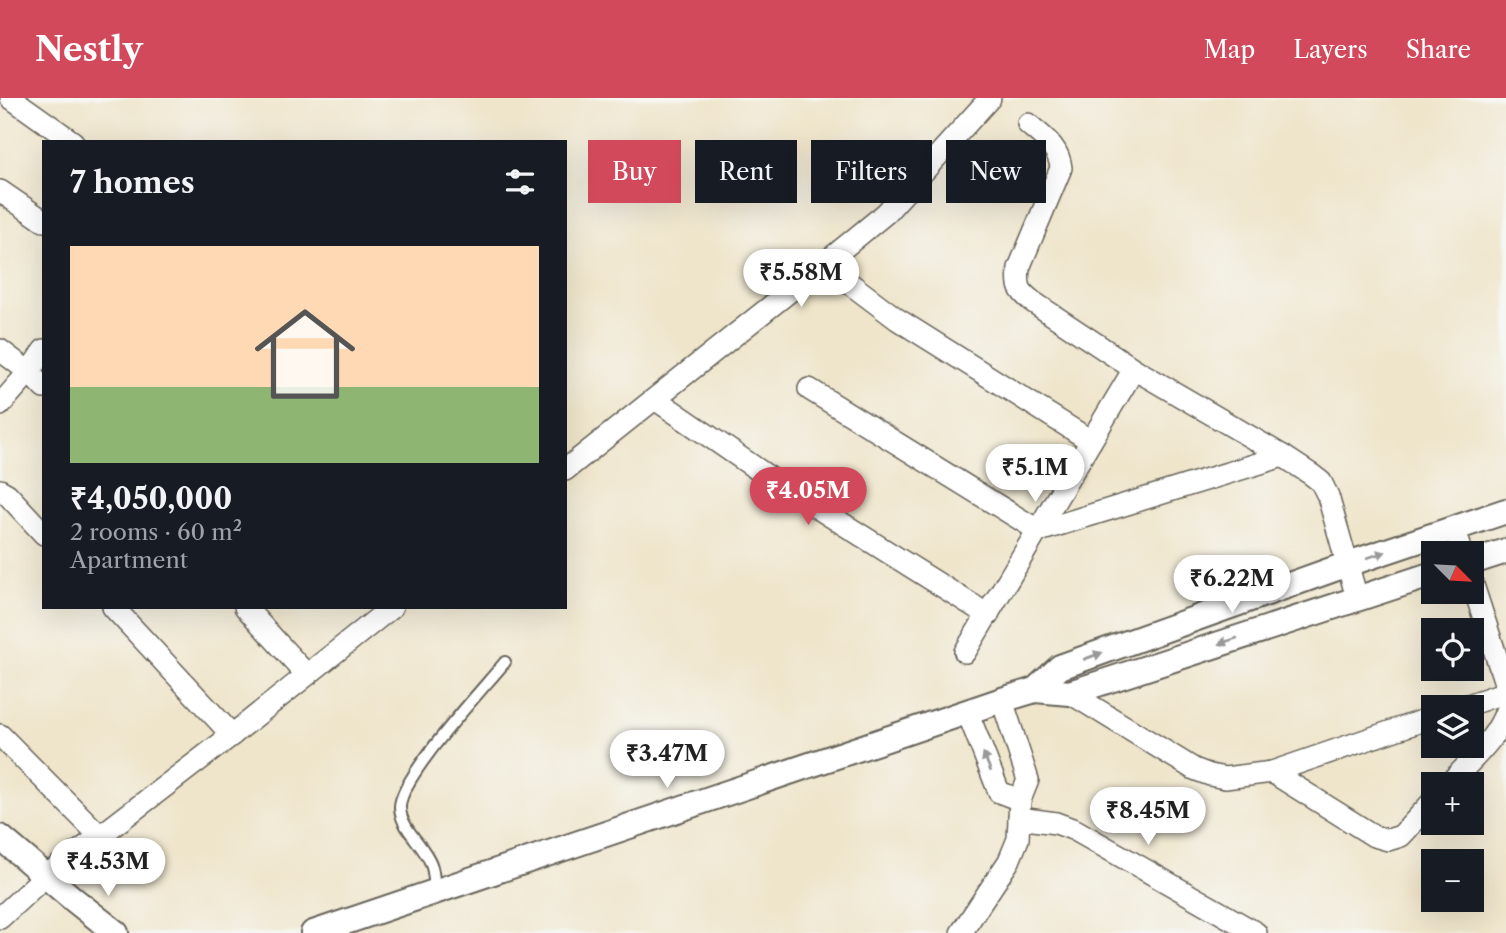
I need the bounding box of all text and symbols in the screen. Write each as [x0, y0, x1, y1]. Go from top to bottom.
text: Nestly [35, 29, 143, 70]
text: Map [1204, 35, 1255, 64]
text: Layers [1293, 35, 1368, 64]
text: Share [1406, 35, 1471, 64]
chip: Buy [588, 140, 681, 203]
chip: Rent [695, 140, 797, 203]
chip: Filters [811, 140, 932, 203]
chip: New [946, 140, 1046, 203]
icon: filters [501, 163, 539, 201]
text: 7 homes [70, 164, 195, 201]
pin: ₹5.58M [744, 250, 858, 309]
text: ₹5.58M [759, 258, 843, 286]
icon: home [242, 291, 368, 417]
pin: ₹5.1M [986, 444, 1084, 504]
text: ₹5.1M [1002, 453, 1069, 481]
pin: ₹4.05M [751, 468, 865, 527]
text: ₹4.05M [766, 476, 850, 504]
text: ₹4,050,000 [70, 480, 232, 517]
text: 2 rooms · 60 m² [70, 518, 242, 546]
north arrow [1421, 541, 1484, 604]
map controls [1421, 541, 1484, 912]
text: Apartment [70, 546, 188, 574]
one-way arrow [1366, 549, 1387, 559]
pin: ₹6.22M [1175, 556, 1289, 615]
text: ₹6.22M [1190, 564, 1274, 592]
button: locate [1421, 618, 1484, 681]
one-way arrow [1218, 636, 1239, 647]
one-way arrow [1082, 650, 1103, 661]
button: layers [1421, 695, 1484, 758]
pin: ₹3.47M [610, 730, 724, 790]
text: ₹3.47M [626, 739, 708, 767]
one-way arrow [982, 751, 993, 772]
button: + [1421, 772, 1484, 835]
pin: ₹8.45M [1091, 788, 1205, 847]
text: ₹8.45M [1106, 796, 1190, 824]
pin: ₹4.53M [51, 838, 165, 898]
text: ₹4.53M [66, 847, 150, 875]
button: − [1421, 849, 1484, 912]

